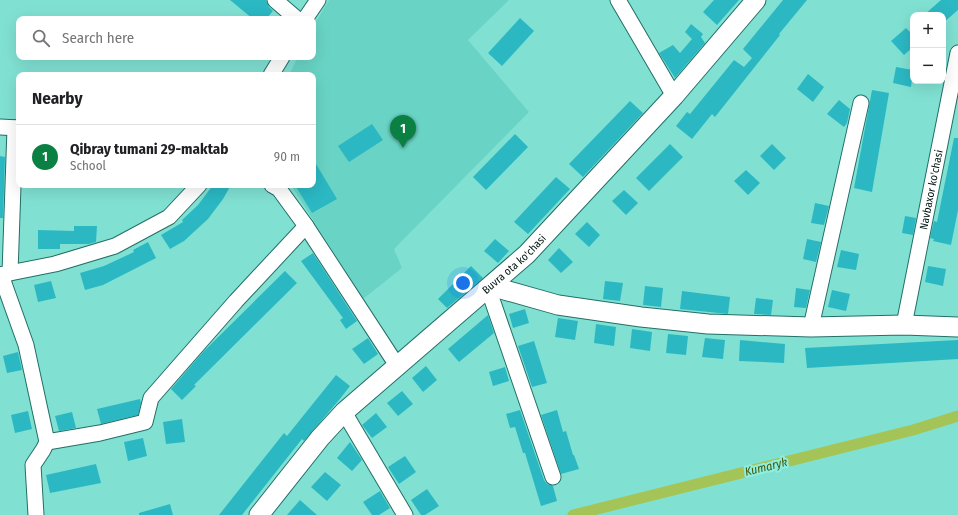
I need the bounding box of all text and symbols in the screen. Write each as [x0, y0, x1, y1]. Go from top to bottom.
map controls [910, 12, 946, 84]
button: + [910, 12, 946, 48]
search box [16, 16, 316, 60]
icon: search [30, 27, 52, 49]
text: Search here [62, 29, 134, 47]
button: − [910, 48, 946, 84]
text: Nearby [32, 88, 83, 109]
pin: 1 [390, 115, 416, 148]
text: Qibray tumani 29-maktab [70, 140, 228, 158]
street label: Navbaxor ko'chasi [917, 148, 945, 231]
text: 1 [42, 149, 48, 164]
text: 90 m [274, 149, 300, 164]
text: School [70, 158, 106, 173]
street label: Buvra ota ko'chasi [479, 232, 549, 296]
your location [453, 273, 473, 293]
water label: Kumaryk [743, 455, 789, 479]

